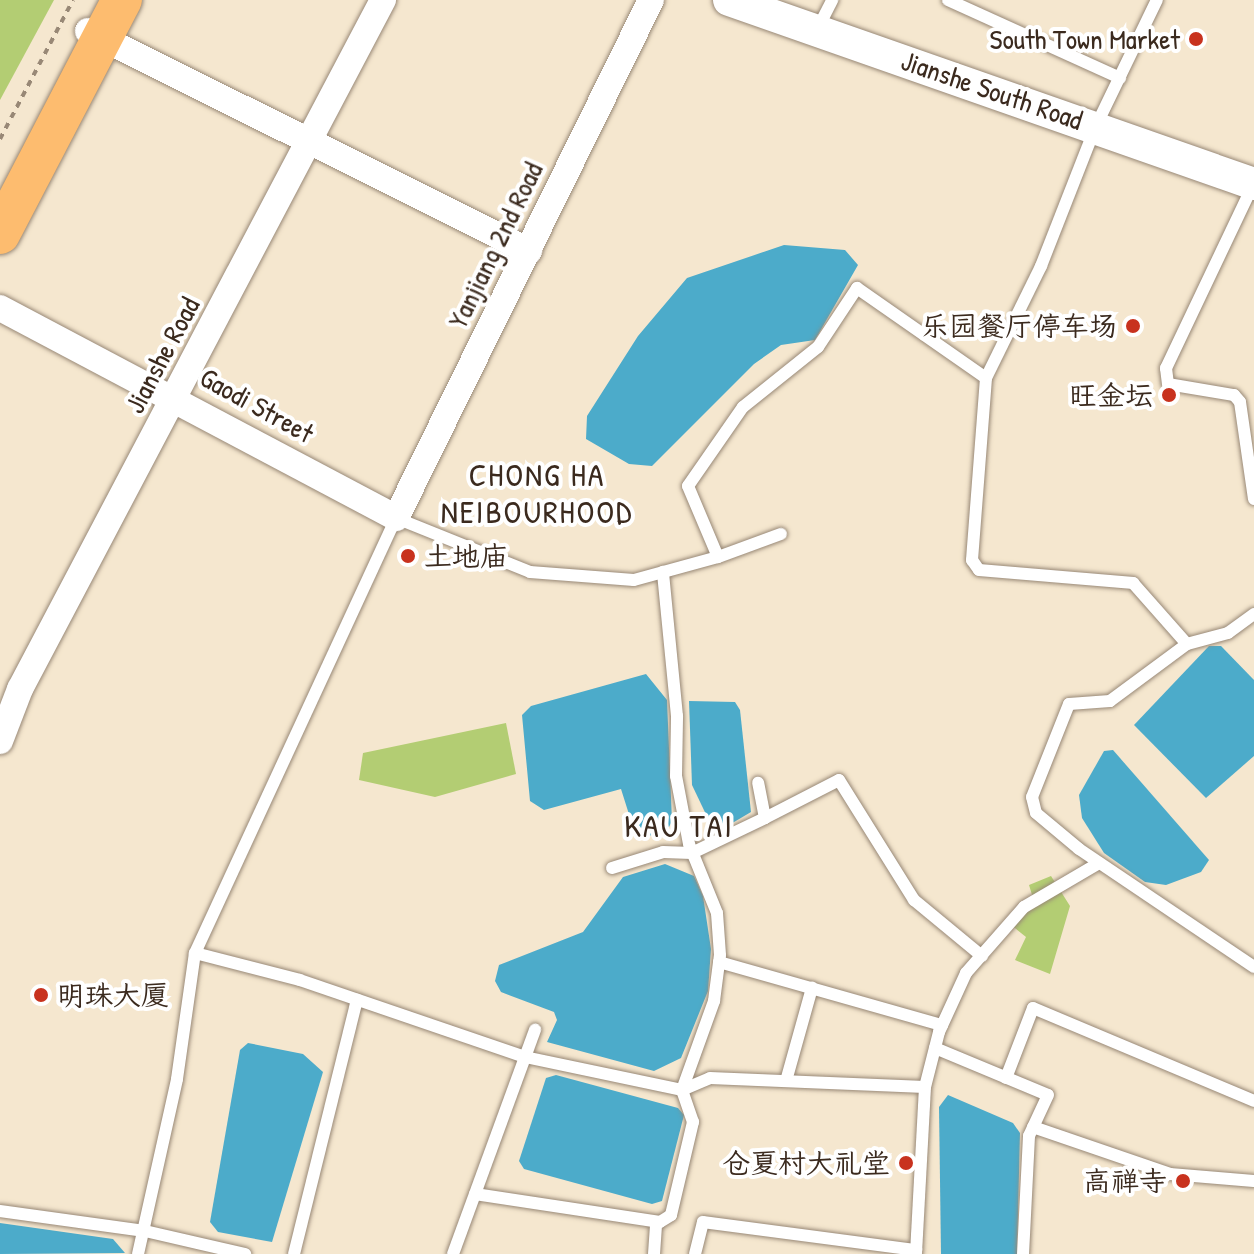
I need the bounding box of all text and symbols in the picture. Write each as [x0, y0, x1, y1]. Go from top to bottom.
place label: South Town Market [990, 22, 1180, 56]
marker: South Town Market [1187, 30, 1205, 48]
street label: Jianshe South Road [897, 43, 1087, 137]
street label: Yanjiang 2nd Road [440, 157, 550, 333]
street label: Jianshe Road [118, 291, 206, 419]
place label: 乐园餐厅停车场 [921, 309, 1117, 343]
marker: 乐园餐厅停车场 [1124, 317, 1142, 335]
street label: Gaodi Street [194, 360, 320, 450]
place label: 旺金坛 [1069, 378, 1153, 412]
marker: 旺金坛 [1160, 386, 1178, 404]
district label: CHONG HA NEIBOURHOOD [441, 457, 633, 532]
place label: 土地庙 [424, 539, 508, 573]
marker: 土地庙 [399, 547, 417, 565]
district label: KAU TAI [624, 807, 734, 845]
place label: 明珠大厦 [57, 978, 169, 1012]
marker: 明珠大厦 [32, 986, 50, 1004]
place label: 仓夏村大礼堂 [722, 1146, 890, 1180]
marker: 仓夏村大礼堂 [897, 1154, 915, 1172]
place label: 高禅寺 [1083, 1164, 1167, 1198]
marker: 高禅寺 [1174, 1172, 1192, 1190]

